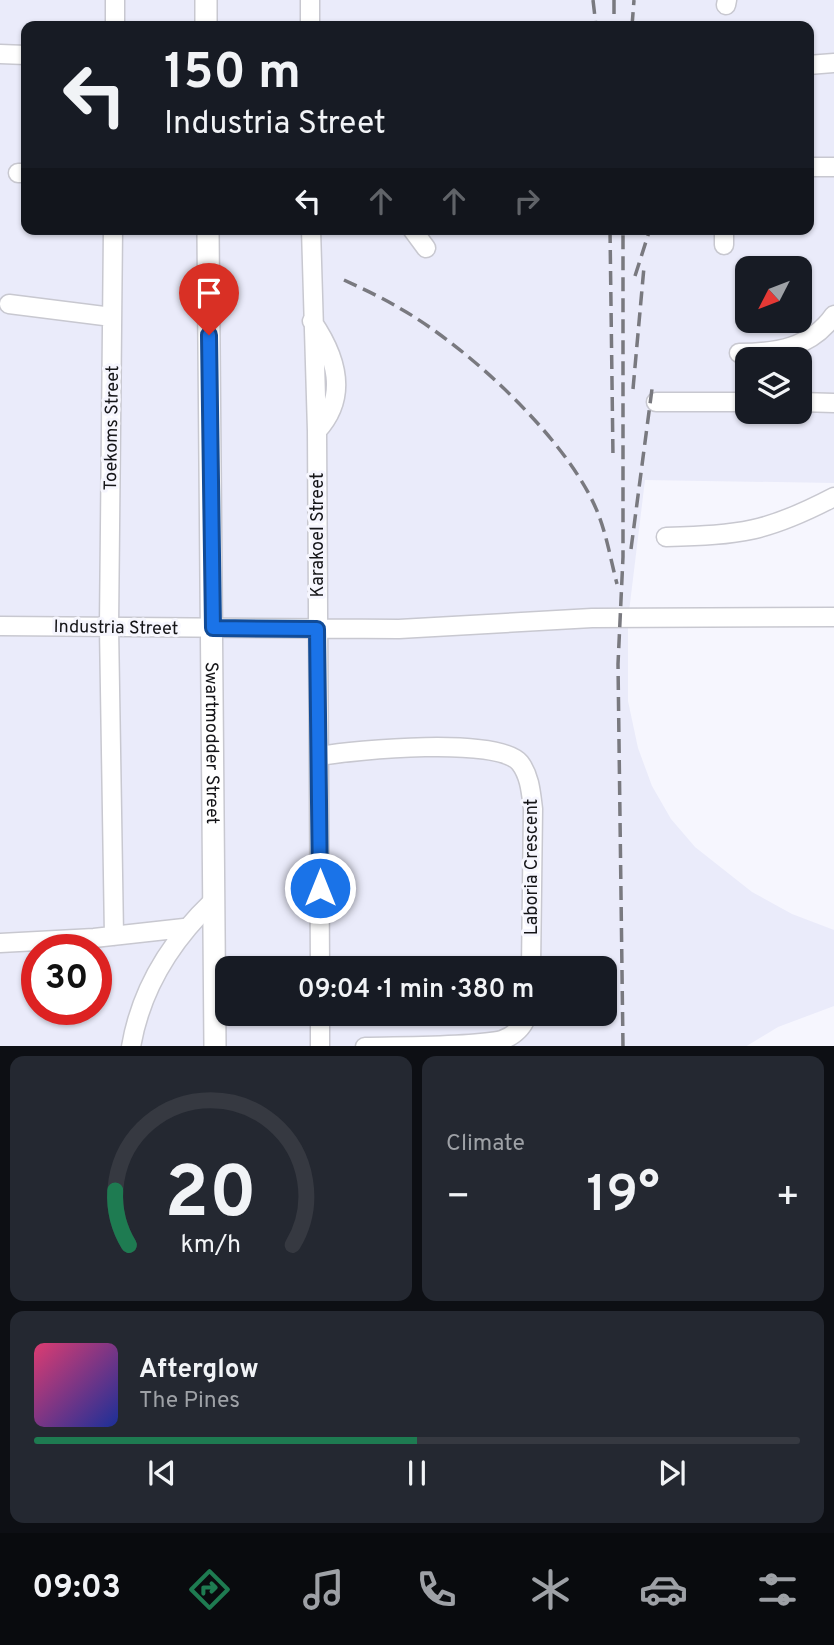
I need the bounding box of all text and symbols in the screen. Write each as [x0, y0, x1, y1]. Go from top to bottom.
text: 150 m [164, 44, 301, 106]
icon: left [49, 49, 140, 140]
text: Industria Street [164, 105, 386, 145]
icon: left [289, 182, 327, 220]
icon: ahead [362, 182, 400, 220]
icon: ahead [435, 182, 473, 220]
icon: right [508, 182, 546, 220]
north arrow [735, 256, 812, 332]
map controls [735, 256, 812, 424]
pin [179, 263, 239, 335]
icon: arrive [190, 274, 228, 312]
button: layers [735, 347, 812, 424]
street label: Toekoms Street [100, 365, 125, 491]
street label: Karakoel Street [307, 473, 330, 597]
street label: Industria Street [53, 616, 179, 641]
street label: Swartmodder Street [199, 662, 223, 824]
street label: Laboria Crescent [521, 799, 544, 935]
position arrow [283, 851, 357, 925]
speed limit sign: 30 [21, 934, 112, 1025]
text: 09:04 · 1 min · 380 m [298, 974, 534, 1007]
text: Climate [446, 1130, 525, 1159]
text: 20 [165, 1151, 257, 1243]
text: 19° [586, 1164, 660, 1230]
text: − [446, 1174, 471, 1223]
text: + [775, 1174, 800, 1223]
text: km/h [181, 1229, 241, 1261]
text: Afterglow [139, 1354, 259, 1387]
text: The Pines [139, 1387, 240, 1416]
icon: previous [143, 1454, 181, 1492]
icon: pause [398, 1454, 436, 1492]
icon: next [653, 1454, 691, 1492]
icon: directions [185, 1565, 234, 1614]
icon: music [299, 1565, 348, 1614]
icon: phone [412, 1565, 461, 1614]
icon: climate [526, 1565, 575, 1614]
icon: car [639, 1565, 688, 1614]
icon: filters [753, 1565, 802, 1614]
text: 09:03 [32, 1569, 121, 1609]

